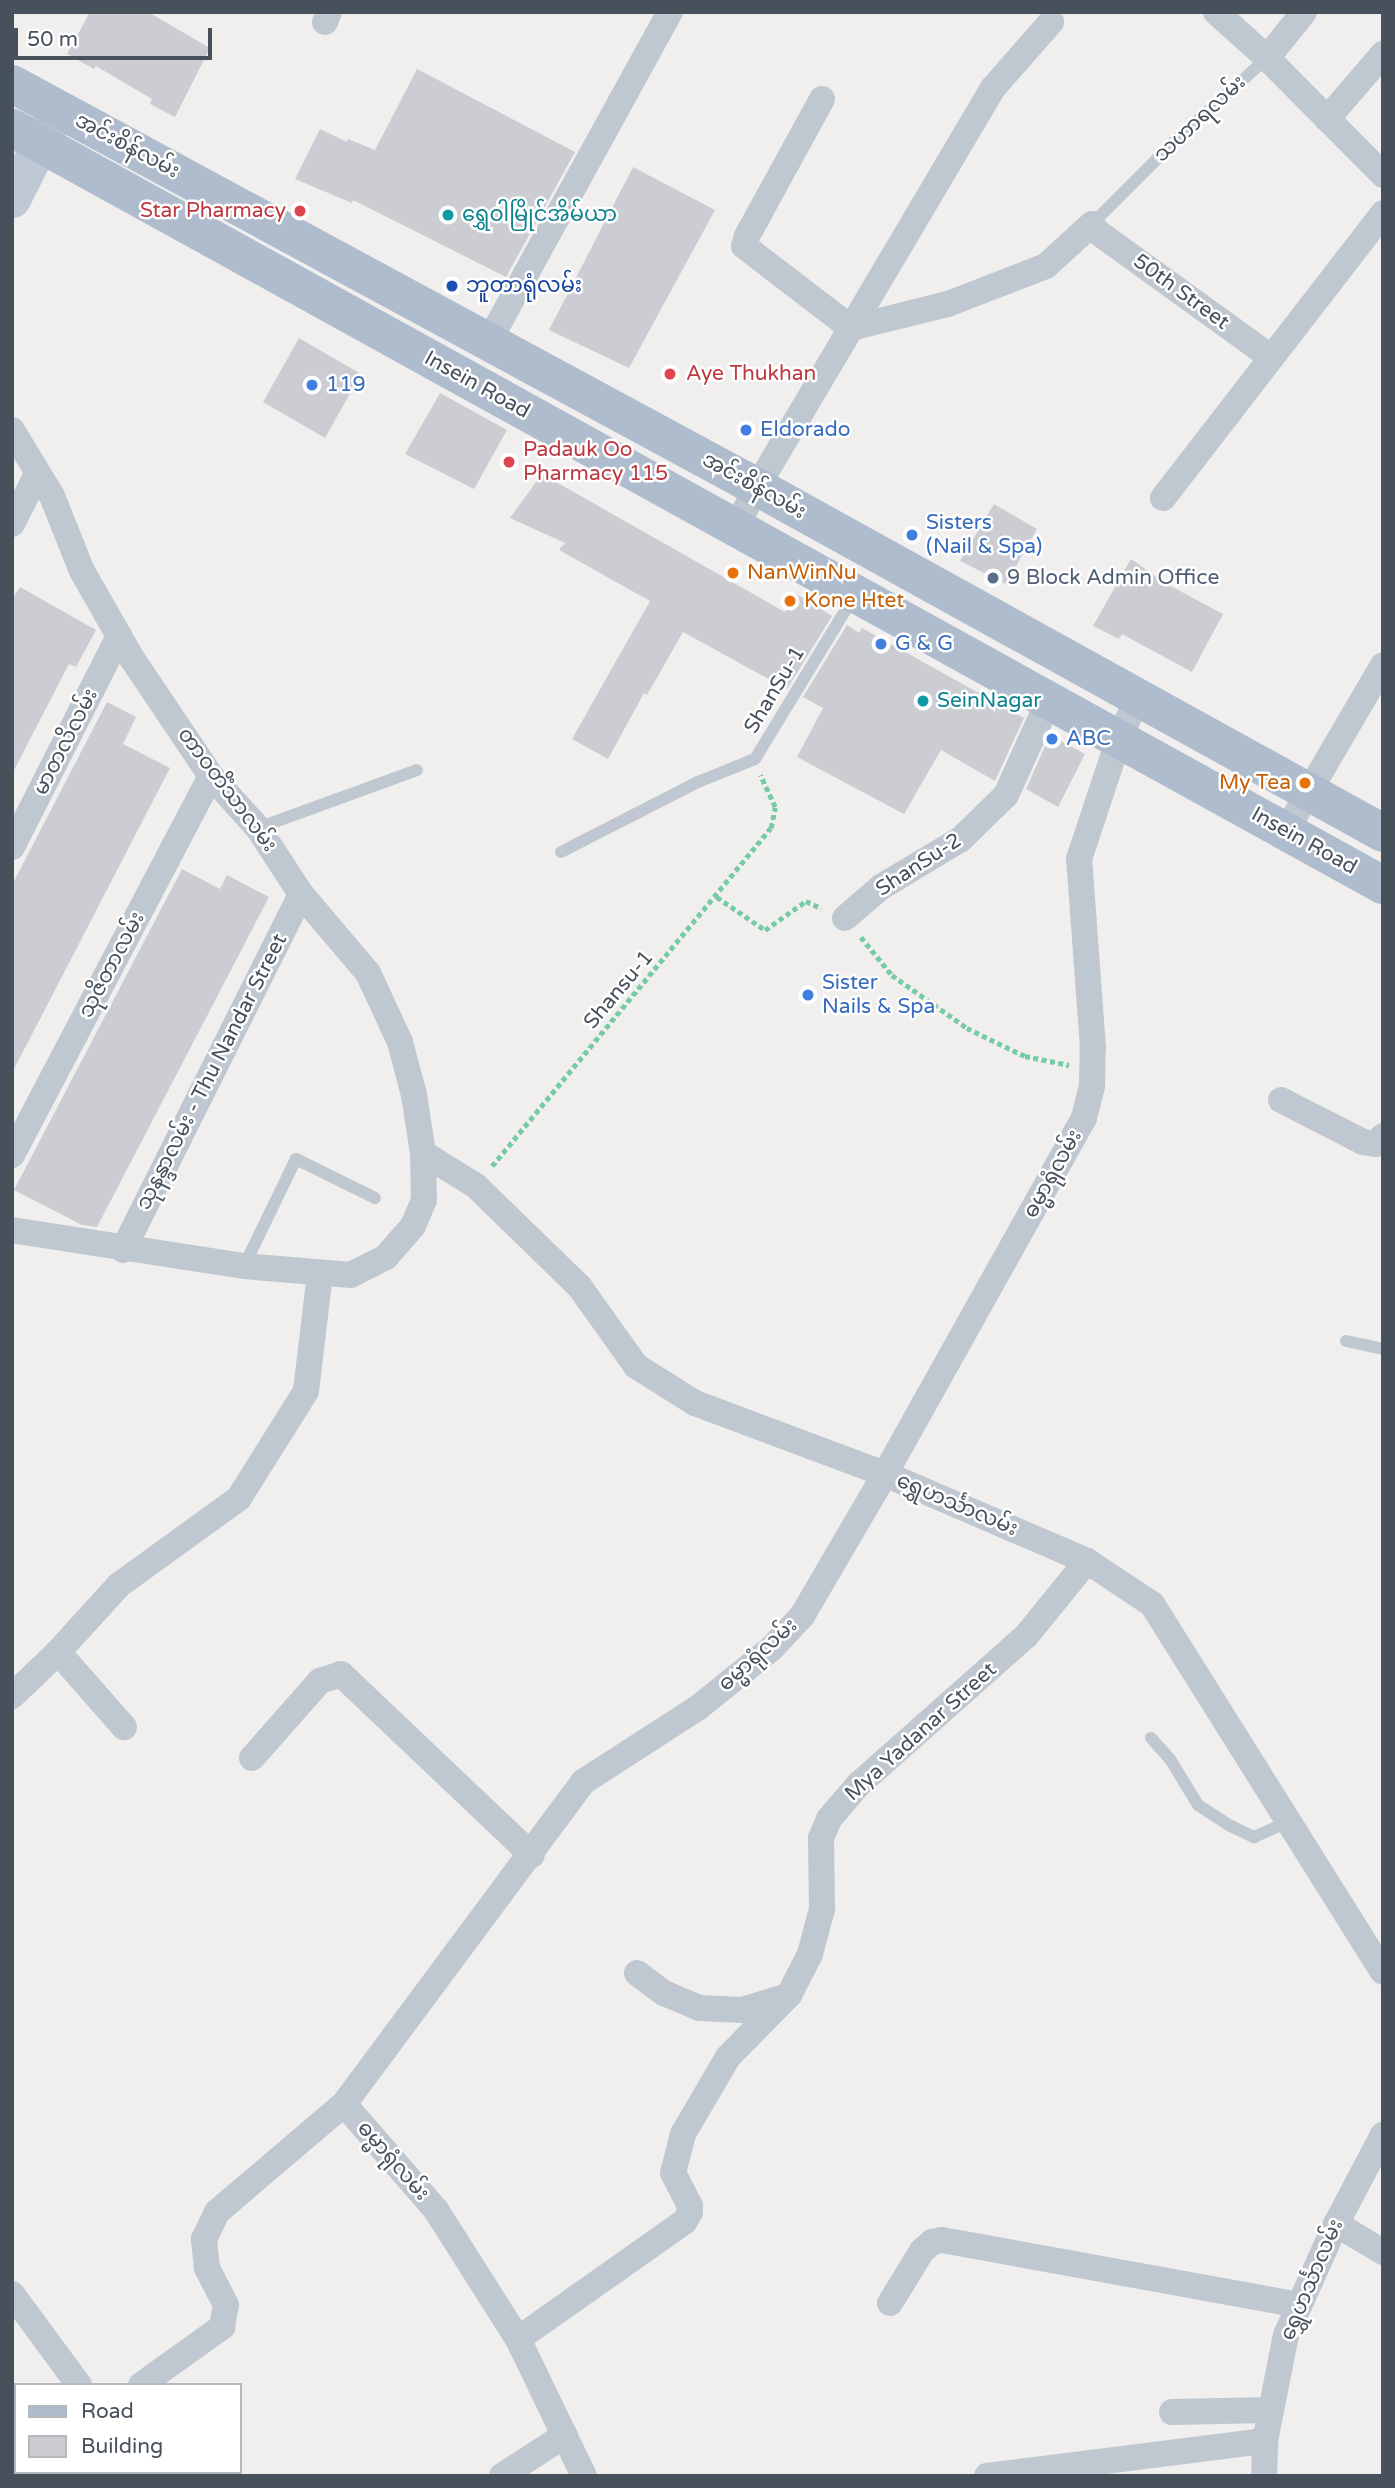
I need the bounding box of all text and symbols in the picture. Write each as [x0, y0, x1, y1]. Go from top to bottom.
scale bar [18, 14, 215, 58]
text: 50 m [27, 27, 78, 52]
street label: သဟာရလမ်း [1149, 70, 1251, 168]
street label: အင်းစိန်လမ်း [71, 108, 183, 184]
place label: Star Pharmacy [140, 198, 286, 224]
place label: ရွှေဝါမြိုင်အိမ်ယာ [462, 202, 617, 228]
marker: Star Pharmacy [292, 203, 308, 219]
marker: ရွှေဝါမြိုင်အိမ်ယာ [440, 207, 456, 223]
street label: 50th Street [1128, 249, 1234, 335]
place label: ဘူတာရုံလမ်း [466, 273, 582, 299]
marker: ဘူတာရုံလမ်း [444, 278, 460, 294]
street label: Insein Road [420, 346, 534, 424]
place label: Aye Thukhan [686, 361, 816, 387]
marker: Aye Thukhan [660, 364, 680, 384]
place label: 119 [326, 372, 366, 398]
marker: 119 [304, 377, 320, 393]
place label: Eldorado [760, 417, 851, 443]
marker: Eldorado [738, 422, 754, 438]
place label: Padauk Oo Pharmacy 115 [523, 437, 668, 487]
street label: အင်းစိန်လမ်း [698, 447, 810, 525]
marker: Padauk Oo Pharmacy 115 [501, 454, 517, 470]
place label: Sisters (Nail & Spa) [926, 510, 1042, 560]
marker: Sisters (Nail & Spa) [904, 527, 920, 543]
place label: NanWinNu [747, 560, 857, 586]
marker: NanWinNu [725, 565, 741, 581]
place label: 9 Block Admin Office [1007, 565, 1219, 591]
marker: 9 Block Admin Office [985, 570, 1001, 586]
place label: Kone Htet [804, 588, 904, 614]
marker: Kone Htet [782, 593, 798, 609]
place label: G & G [895, 631, 953, 657]
marker: G & G [873, 636, 889, 652]
street label: ShanSu-1 [739, 642, 811, 738]
street label: မာတလိလမ်း [28, 685, 104, 799]
place label: SeinNagar [937, 688, 1041, 714]
marker: SeinNagar [915, 693, 931, 709]
street label: တာဝတိံသာလမ်း [172, 723, 282, 857]
place label: ABC [1066, 726, 1111, 752]
marker: ABC [1044, 731, 1060, 747]
place label: My Tea [1219, 770, 1291, 796]
marker: My Tea [1297, 775, 1313, 791]
street label: Insein Road [1247, 802, 1361, 880]
street label: ShanSu-2 [871, 828, 967, 902]
street label: သုဇိတာလမ်း [74, 908, 150, 1022]
street label: သုနန္ဒာလမ်း - Thu Nandar Street [131, 930, 293, 1214]
street label: Shansu-1 [579, 946, 659, 1034]
place label: Sister Nails & Spa [822, 970, 935, 1020]
marker: Sister Nails & Spa [800, 987, 816, 1003]
street label: ဓမ္မာရုံလမ်း [1018, 1125, 1088, 1223]
street label: ရွှေဟင်္သာလမ်း [893, 1468, 1021, 1542]
street label: ဓမ္မာရုံလမ်း [713, 1613, 803, 1697]
street label: Mya Yadanar Street [840, 1657, 1002, 1807]
street label: ဓမ္မာရုံလမ်း [352, 2116, 434, 2206]
street label: ရွှေဟင်္သာလမ်း [1275, 2216, 1349, 2344]
legend [14, 2383, 242, 2474]
text: Road [81, 2399, 134, 2424]
text: Building [81, 2434, 163, 2459]

